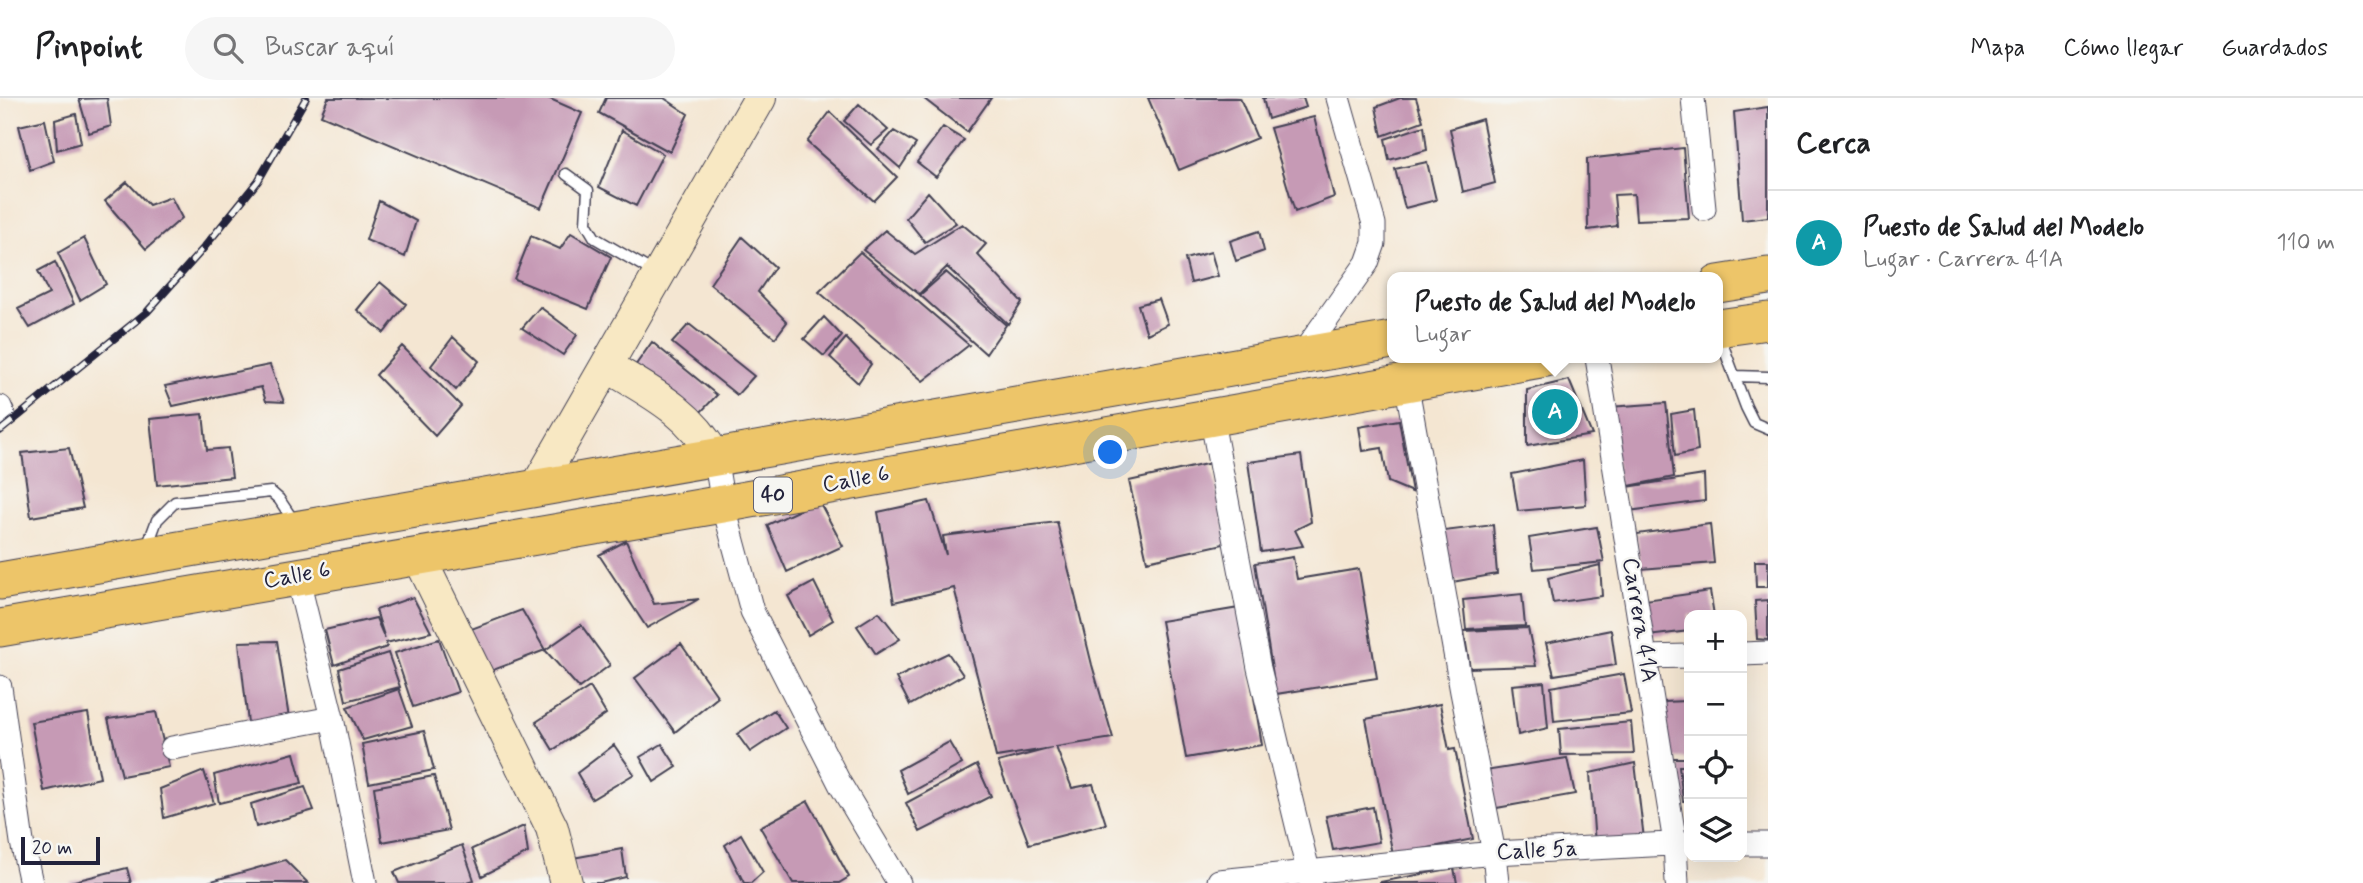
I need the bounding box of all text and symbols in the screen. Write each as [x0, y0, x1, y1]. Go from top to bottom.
search box [185, 17, 675, 80]
text: Pinpoint [35, 26, 143, 70]
icon: search [209, 29, 247, 67]
text: Buscar aquí [265, 31, 395, 65]
text: Mapa [1970, 33, 2025, 64]
text: Cómo llegar [2063, 33, 2183, 64]
text: Guardados [2221, 33, 2328, 64]
text: Cerca [1796, 124, 1871, 163]
text: Puesto de Salud del Modelo [1863, 211, 2144, 245]
text: A [1811, 228, 1827, 258]
text: 110 m [2276, 228, 2335, 258]
text: Lugar · Carrera 41A [1863, 245, 2063, 275]
popup [1387, 272, 1723, 363]
text: Puesto de Salud del Modelo [1414, 286, 1696, 320]
text: Lugar [1414, 320, 1471, 350]
pin: A [1532, 386, 1578, 438]
your location [1093, 435, 1127, 469]
street label: Calle 6 [820, 459, 892, 501]
road number: 40 [754, 478, 792, 512]
street label: Calle 6 [261, 555, 333, 597]
street label: Carrera 41A [1614, 555, 1664, 685]
map controls [1684, 610, 1747, 862]
button: + [1684, 610, 1747, 673]
button: − [1684, 673, 1747, 736]
button: locate [1684, 736, 1747, 799]
button: layers [1684, 799, 1747, 862]
scale bar [21, 834, 100, 866]
street label: Calle 5a [1496, 834, 1578, 868]
text: 20 m [32, 836, 72, 861]

